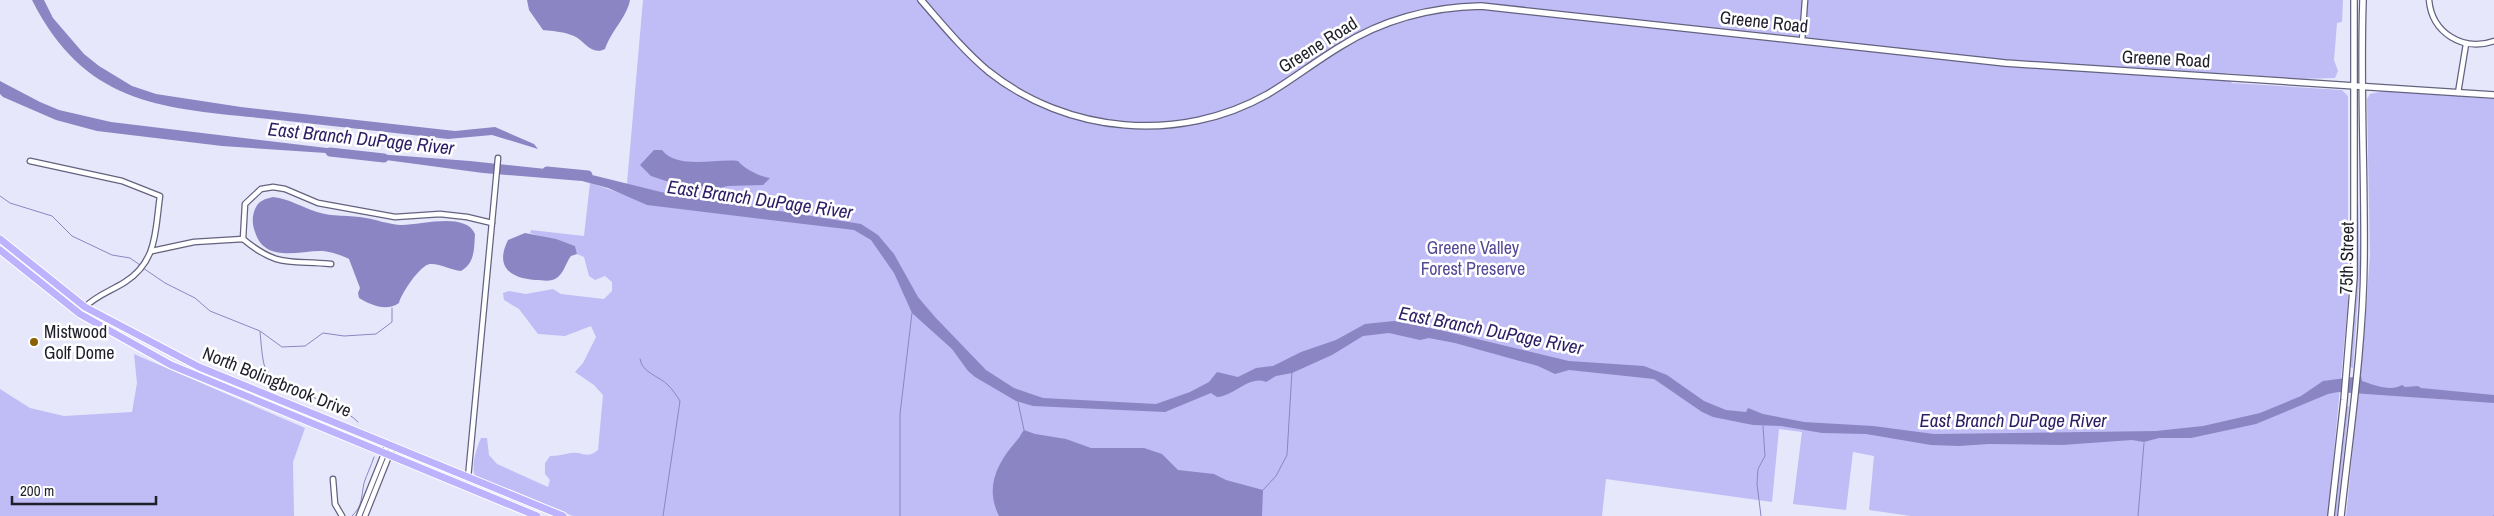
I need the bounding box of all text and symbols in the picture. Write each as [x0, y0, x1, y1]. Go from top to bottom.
street label: Greene Road [1719, 4, 1809, 39]
street label: Greene Road [1274, 10, 1362, 79]
street label: Greene Road [2121, 44, 2211, 73]
water label: East Branch DuPage River [267, 115, 456, 161]
water label: East Branch DuPage River [666, 173, 855, 225]
street label: 75th Street [2333, 222, 2360, 294]
park label: Greene Valley Forest Preserve [1421, 235, 1525, 281]
water label: East Branch DuPage River [1397, 299, 1586, 361]
place label: Mistwood Golf Dome [44, 319, 115, 365]
marker: Mistwood Golf Dome [28, 336, 40, 348]
street label: North Bolingbrook Drive [199, 340, 355, 423]
water label: East Branch DuPage River [1919, 407, 2107, 433]
scale bar [12, 474, 156, 506]
text: 200 m [20, 480, 54, 501]

